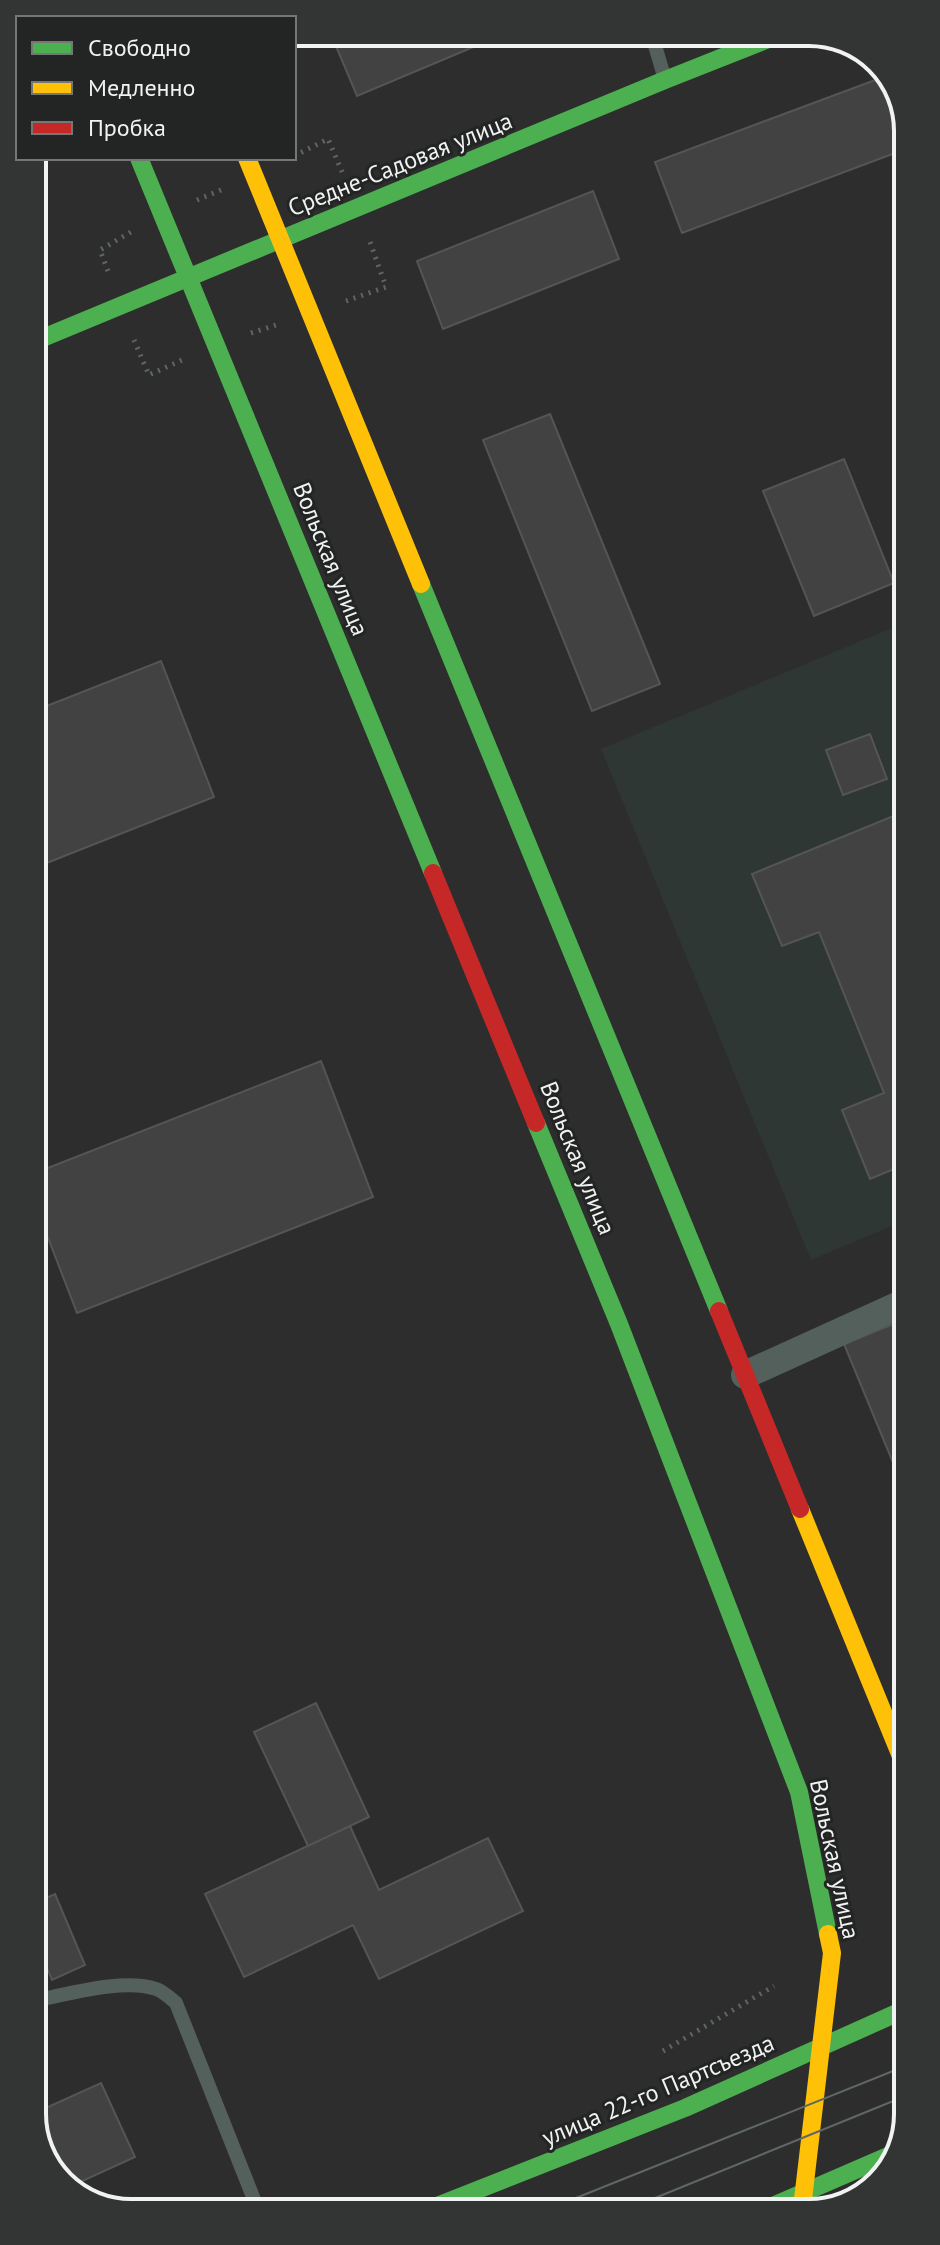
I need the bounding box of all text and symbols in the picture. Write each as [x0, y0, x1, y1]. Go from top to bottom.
legend [16, 16, 296, 160]
text: Свободно [88, 32, 191, 63]
text: Медленно [88, 72, 195, 103]
street label: Средне-Садовая улица [283, 105, 517, 223]
text: Пробка [88, 112, 166, 143]
street label: Вольская улица [286, 478, 376, 640]
street label: Вольская улица [533, 1077, 623, 1239]
street label: Вольская улица [803, 1776, 867, 1942]
street label: улица 22-го Партсъезда [537, 2027, 779, 2153]

